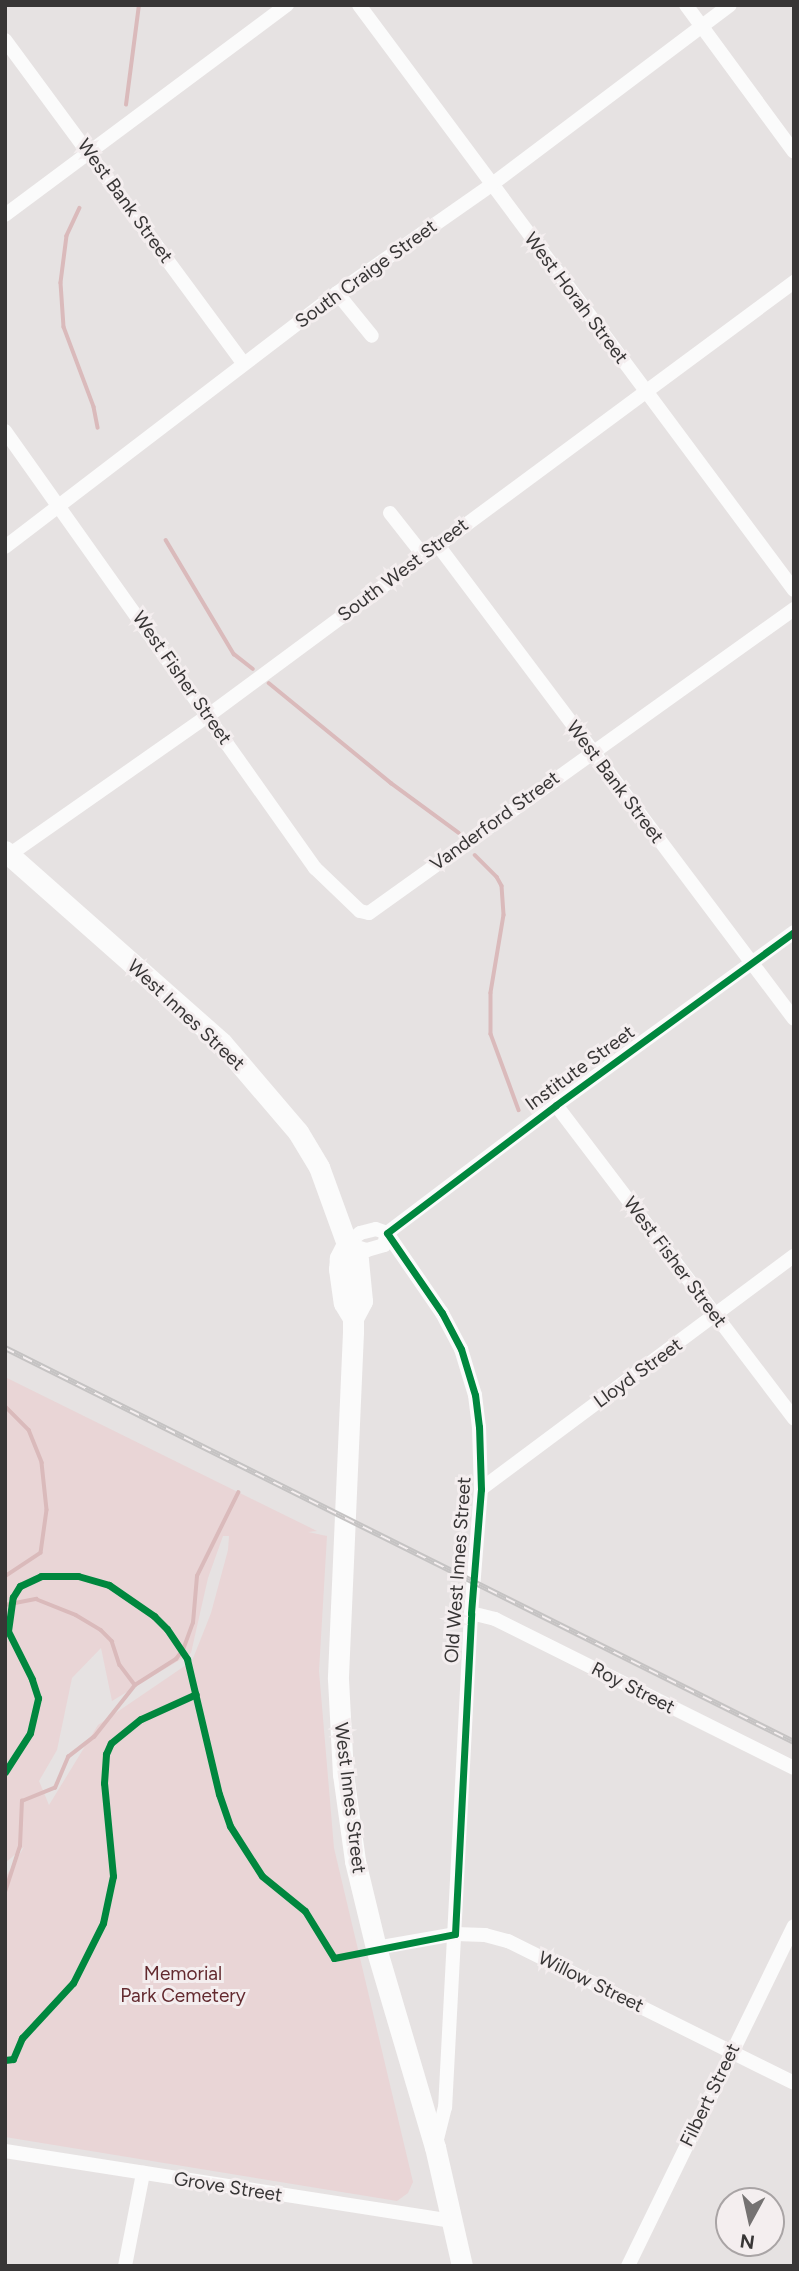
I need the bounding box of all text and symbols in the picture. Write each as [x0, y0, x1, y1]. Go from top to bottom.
street label: West Bank Street [72, 135, 178, 267]
street label: South Craige Street [291, 215, 441, 333]
street label: West Horah Street [519, 228, 633, 368]
street label: South West Street [333, 513, 473, 627]
street label: West Fisher Street [128, 607, 236, 749]
street label: West Bank Street [561, 716, 669, 848]
street label: Vanderford Street [426, 767, 564, 875]
street label: West Innes Street [123, 955, 249, 1075]
street label: Institute Street [521, 1021, 639, 1115]
street label: West Fisher Street [619, 1192, 731, 1332]
street label: Lloyd Street [589, 1333, 687, 1413]
street label: Old West Innes Street [440, 1476, 476, 1664]
street label: Roy Street [587, 1657, 679, 1719]
street label: West Innes Street [329, 1721, 371, 1875]
street label: Willow Street [535, 1947, 647, 2017]
park label: Memorial Park Cemetery [120, 1963, 246, 2007]
street label: Filbert Street [675, 2040, 745, 2150]
street label: Grove Street [172, 2167, 284, 2207]
north arrow [715, 2187, 785, 2257]
text: N [738, 2229, 756, 2254]

